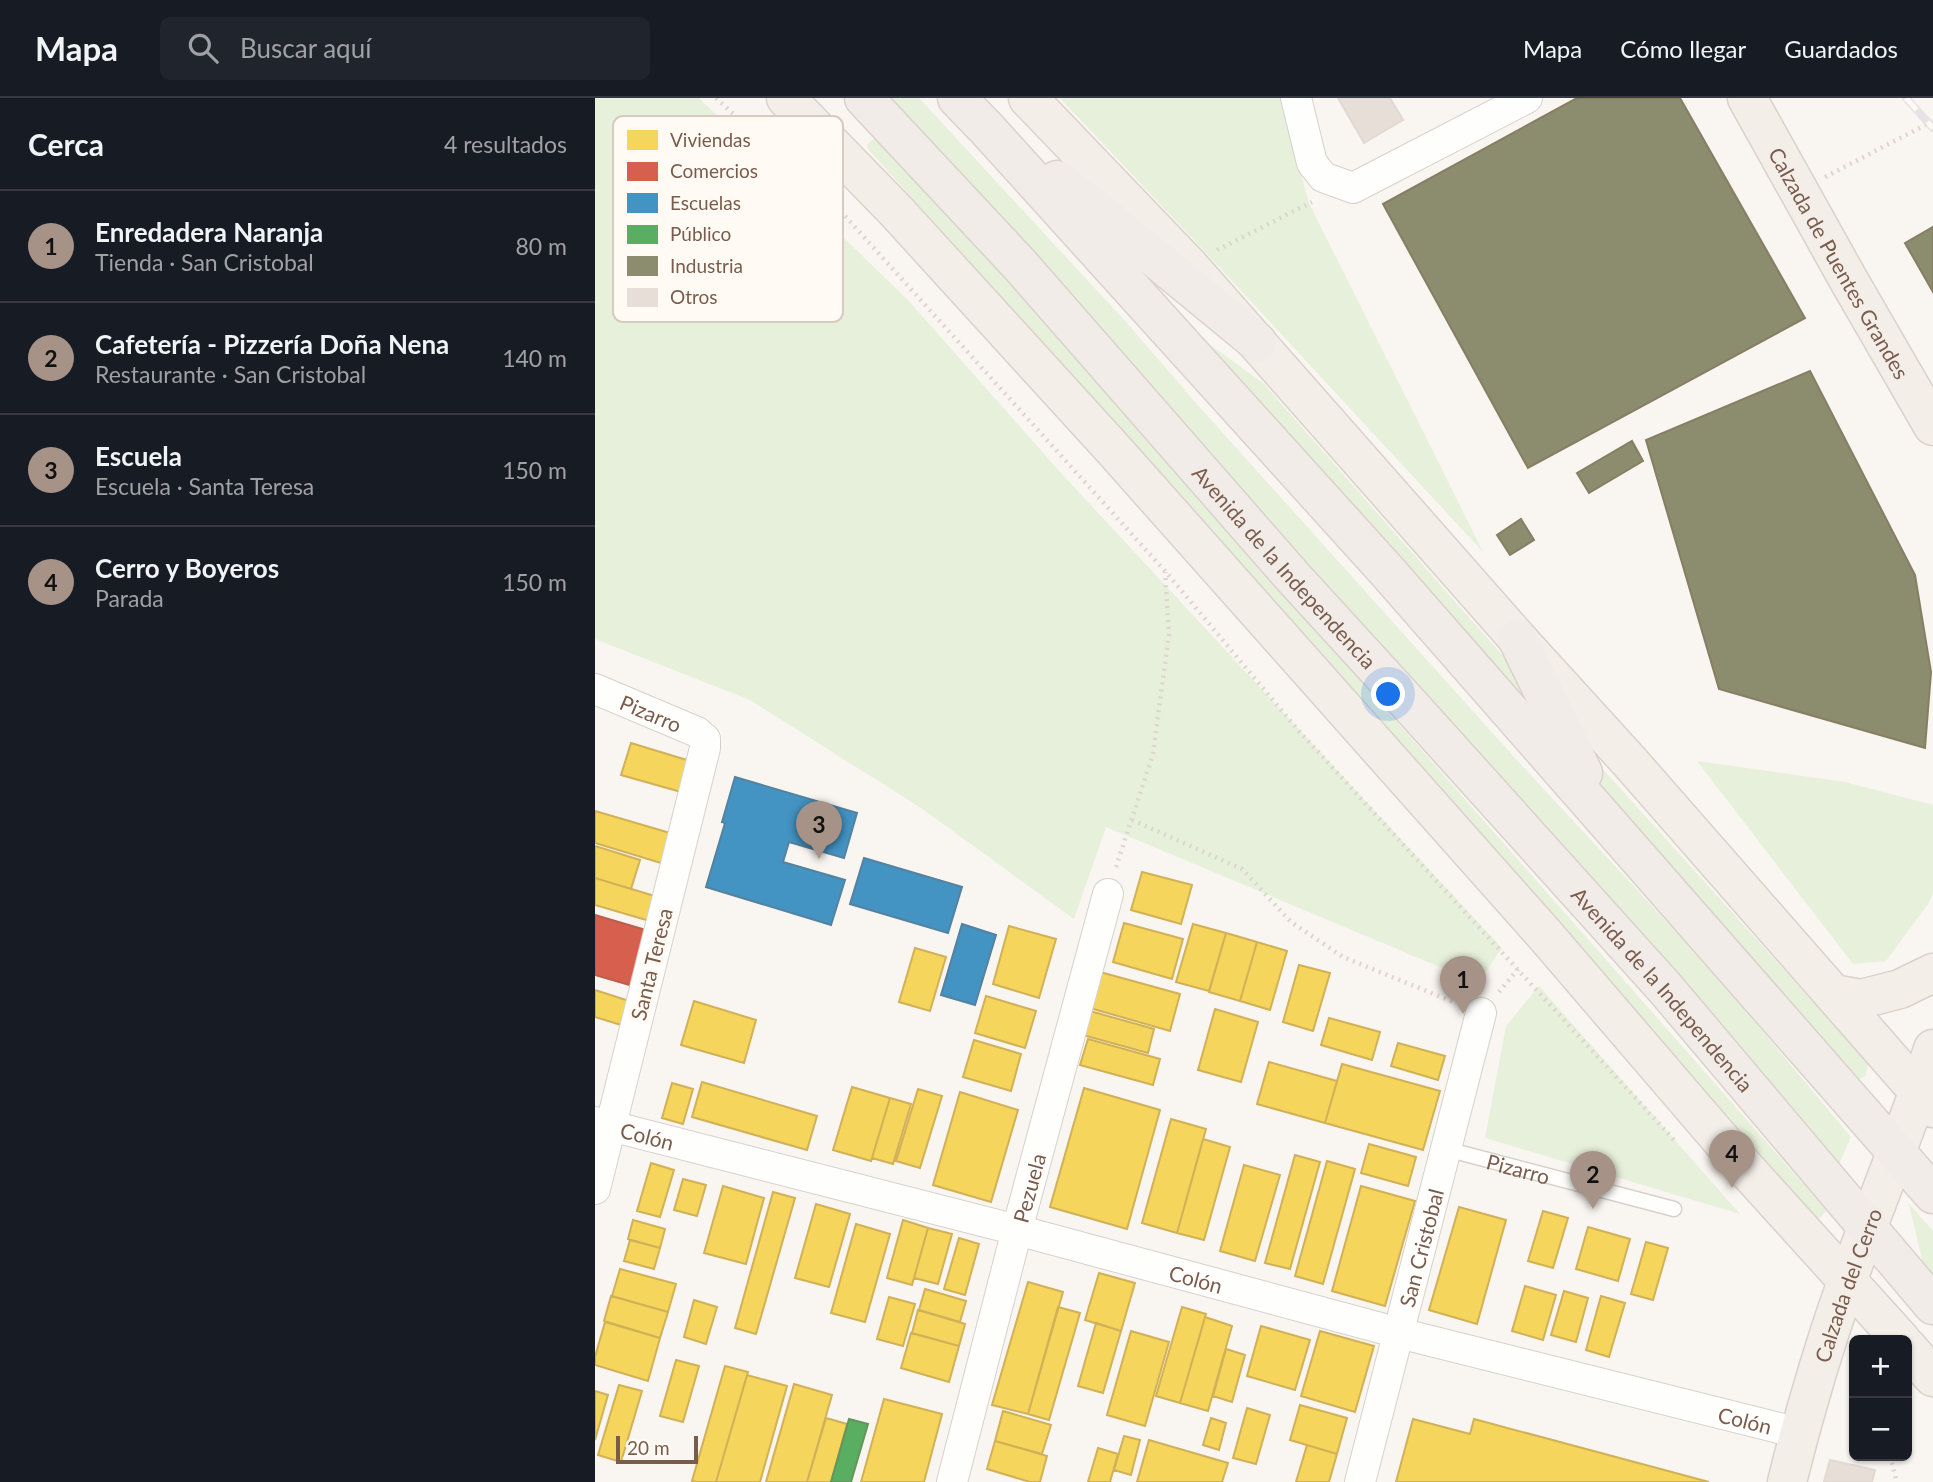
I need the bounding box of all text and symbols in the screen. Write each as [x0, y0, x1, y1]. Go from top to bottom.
search box [160, 17, 650, 80]
text: Mapa [35, 28, 118, 68]
icon: search [184, 29, 222, 67]
text: Buscar aquí [240, 32, 371, 64]
text: Mapa [1523, 34, 1582, 63]
text: Cómo llegar [1620, 34, 1746, 63]
text: Guardados [1784, 34, 1898, 63]
legend [613, 116, 843, 322]
text: Cerca [28, 126, 104, 162]
text: Viviendas [670, 128, 751, 151]
text: 4 resultados [444, 130, 567, 158]
street label: Calzada de Puentes Grandes [1764, 143, 1915, 383]
text: Comercios [670, 159, 758, 182]
text: Escuelas [670, 191, 741, 214]
text: Enredadera Naranja [95, 216, 323, 248]
text: Público [670, 222, 731, 245]
text: 1 [44, 232, 58, 260]
text: 80 m [516, 232, 567, 260]
text: Tienda · San Cristobal [95, 248, 314, 276]
text: Industria [670, 254, 743, 277]
text: Otros [670, 285, 718, 308]
text: Cafetería - Pizzería Doña Nena [95, 328, 449, 360]
text: 2 [44, 344, 58, 372]
text: 140 m [502, 344, 567, 372]
text: Restaurante · San Cristobal [95, 360, 366, 388]
text: Escuela [95, 440, 182, 472]
text: 3 [44, 456, 58, 484]
text: 150 m [502, 456, 567, 484]
street label: Avenida de la Independencia [1188, 460, 1382, 673]
text: Escuela · Santa Teresa [95, 472, 314, 500]
text: Cerro y Boyeros [95, 552, 279, 584]
text: 4 [44, 568, 58, 596]
text: 150 m [502, 568, 567, 596]
text: Parada [95, 584, 164, 612]
your location [1371, 677, 1405, 711]
street label: Pizarro [617, 689, 686, 737]
pin: 3 [796, 801, 842, 859]
street label: Avenida de la Independencia [1567, 881, 1759, 1096]
street label: Santa Teresa [625, 905, 677, 1023]
pin: 1 [1440, 956, 1486, 1014]
street label: Colón [618, 1117, 677, 1154]
pin: 4 [1709, 1130, 1755, 1188]
street label: Pizarro [1484, 1148, 1553, 1188]
street label: Pezuela [1007, 1150, 1050, 1225]
pin: 2 [1570, 1151, 1616, 1209]
street label: San Cristobal [1393, 1186, 1448, 1309]
street label: Calzada del Cerro [1808, 1204, 1886, 1365]
street label: Colón [1167, 1259, 1226, 1297]
map controls [1849, 1335, 1912, 1461]
button: + [1849, 1335, 1912, 1398]
button: − [1849, 1398, 1912, 1461]
street label: Colón [1716, 1401, 1775, 1438]
scale bar [616, 1433, 698, 1465]
text: 20 m [627, 1436, 670, 1459]

